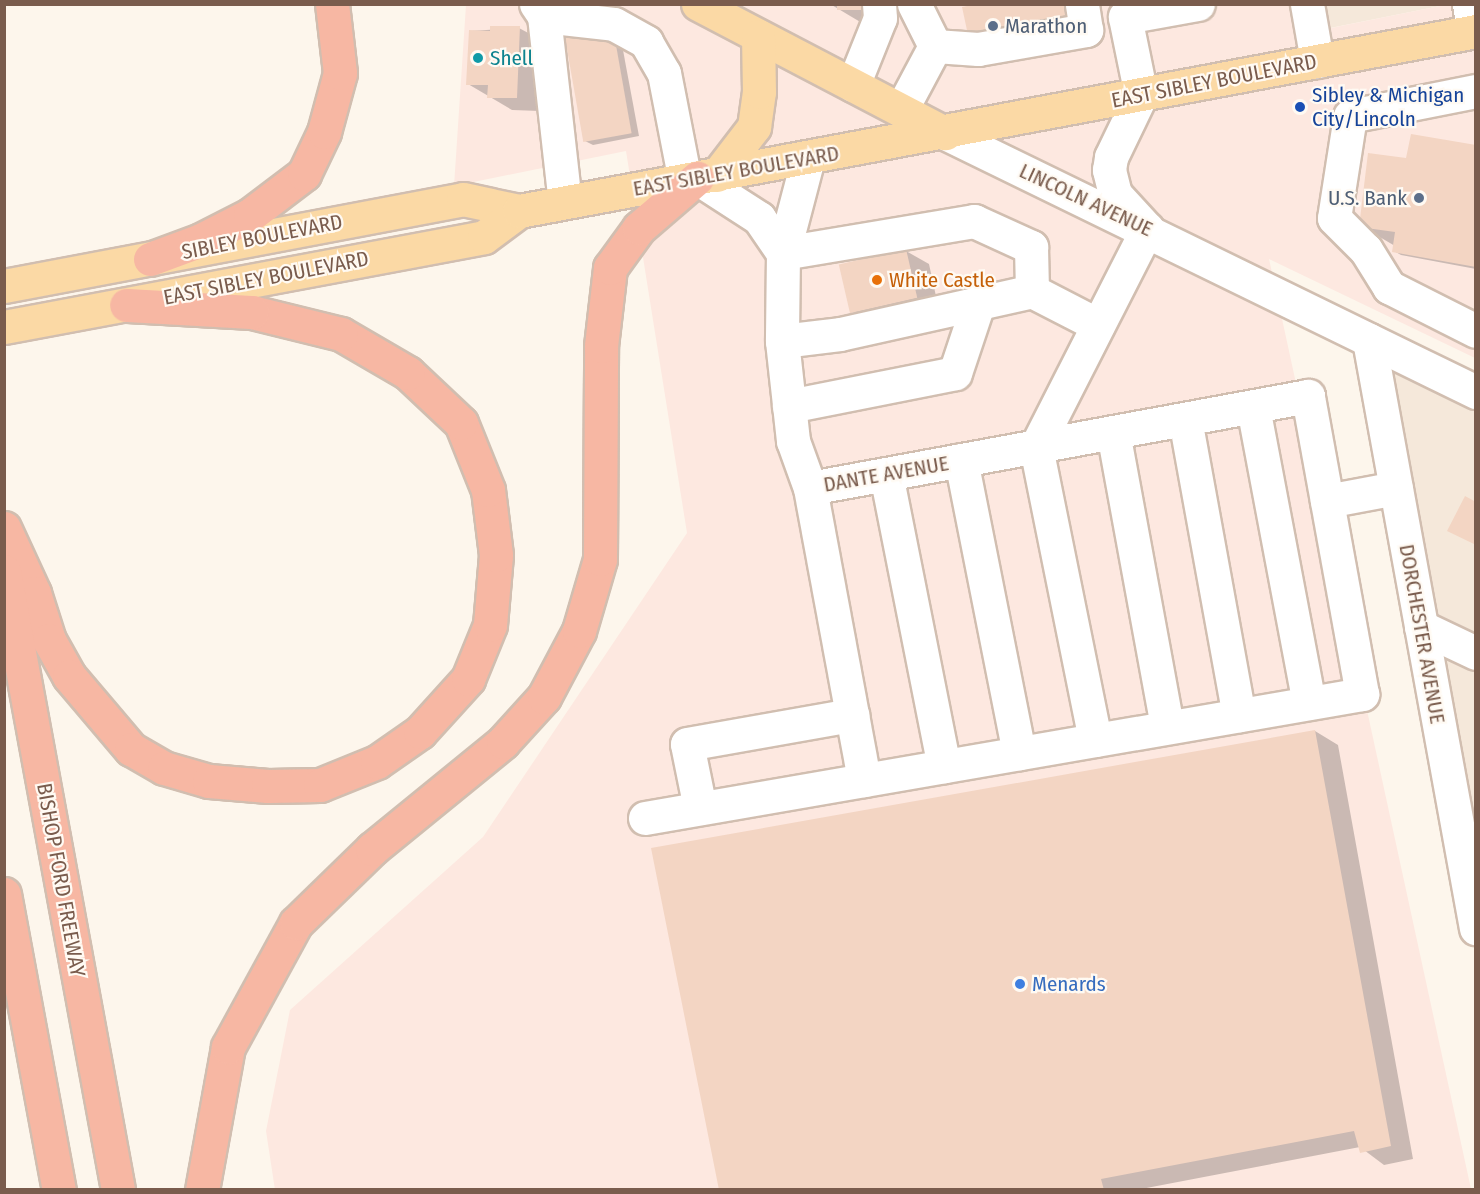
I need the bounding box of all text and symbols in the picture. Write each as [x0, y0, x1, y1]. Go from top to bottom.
place label: Marathon [1005, 13, 1087, 39]
marker: Marathon [986, 19, 1000, 33]
place label: Shell [490, 45, 533, 71]
street label: EAST SIBLEY BOULEVARD [1109, 49, 1319, 113]
marker: Shell [471, 51, 485, 65]
place label: Sibley & Michigan City/Lincoln [1312, 82, 1464, 132]
marker: Sibley & Michigan City/Lincoln [1293, 100, 1307, 114]
street label: EAST SIBLEY BOULEVARD [631, 140, 841, 202]
street label: LINCOLN AVENUE [1015, 158, 1157, 242]
place label: U.S. Bank [1328, 185, 1407, 211]
marker: U.S. Bank [1412, 191, 1426, 205]
street label: SIBLEY BOULEVARD [180, 209, 344, 265]
street label: EAST SIBLEY BOULEVARD [161, 246, 371, 310]
place label: White Castle [889, 267, 995, 293]
marker: White Castle [870, 273, 884, 287]
street label: DANTE AVENUE [822, 451, 950, 497]
street label: DORCHESTER AVENUE [1394, 542, 1450, 726]
street label: BISHOP FORD FREEWAY [32, 781, 90, 979]
place label: Menards [1032, 971, 1106, 997]
marker: Menards [1013, 977, 1027, 991]

